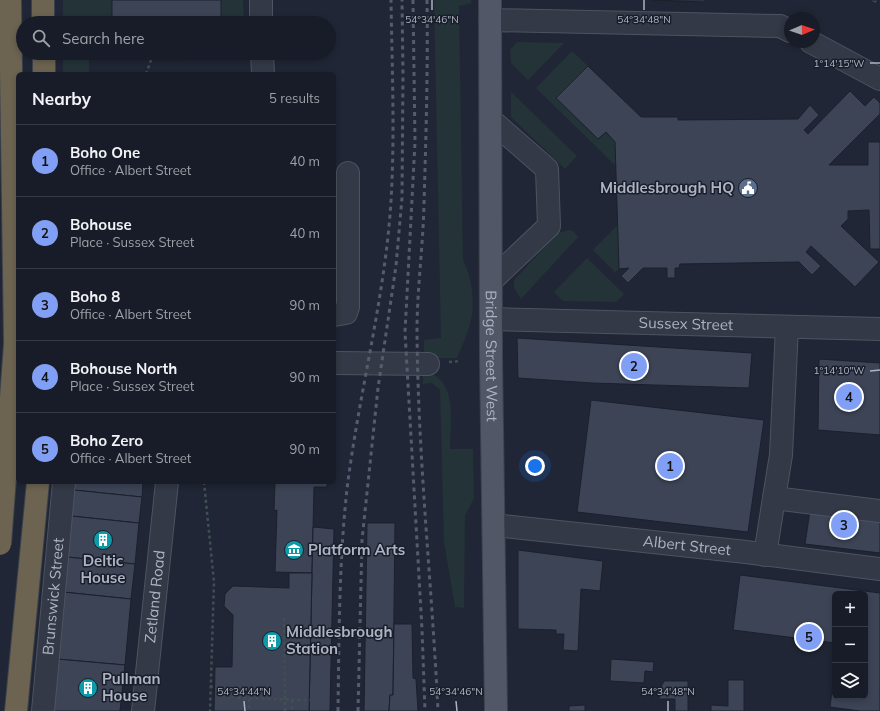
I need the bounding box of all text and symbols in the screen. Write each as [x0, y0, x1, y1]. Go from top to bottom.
north arrow [784, 12, 820, 48]
text: 54°34'46"N [405, 13, 459, 26]
text: 54°34'48"N [617, 13, 671, 26]
search box [16, 16, 336, 60]
icon: search [30, 27, 52, 49]
text: Search here [62, 29, 144, 48]
text: 1°14'15"W [814, 57, 864, 70]
text: Nearby [32, 88, 91, 109]
text: 5 results [269, 90, 320, 106]
text: Boho One [70, 143, 140, 162]
text: 1 [41, 153, 49, 169]
text: 40 m [290, 153, 320, 169]
text: Office · Albert Street [70, 162, 191, 178]
public building icon: Middlesbrough HQ [737, 177, 759, 199]
place label: Middlesbrough HQ [600, 178, 734, 197]
text: Bohouse [70, 215, 132, 234]
text: 2 [41, 225, 49, 241]
text: 40 m [290, 225, 320, 241]
text: Place · Sussex Street [70, 234, 194, 250]
text: Boho 8 [70, 287, 120, 306]
street label: Bridge Street West [482, 290, 502, 422]
text: 3 [41, 297, 49, 313]
text: 90 m [290, 297, 320, 313]
text: Office · Albert Street [70, 306, 191, 322]
street label: Sussex Street [638, 313, 733, 334]
pin: 2 [621, 351, 647, 381]
text: Bohouse North [70, 359, 177, 378]
text: 1°14'10"W [814, 364, 864, 377]
text: 4 [41, 369, 49, 385]
text: 90 m [290, 369, 320, 385]
text: Place · Sussex Street [70, 378, 194, 394]
pin: 4 [836, 382, 862, 412]
text: Boho Zero [70, 431, 143, 450]
text: 5 [41, 441, 49, 457]
text: 90 m [290, 441, 320, 457]
text: Office · Albert Street [70, 450, 191, 466]
pin: 1 [657, 451, 683, 481]
your location [525, 456, 545, 476]
pin: 3 [831, 510, 857, 540]
building icon: Deltic House [92, 529, 114, 551]
street label: Albert Street [642, 531, 732, 559]
street label: Brunswick Street [38, 537, 68, 656]
museum icon: Platform Arts [283, 539, 305, 561]
place label: Platform Arts [308, 540, 405, 559]
street label: Zetland Road [140, 549, 169, 644]
place label: Deltic House [80, 551, 126, 587]
map controls [832, 591, 868, 699]
button: + [832, 591, 868, 627]
place label: Middlesbrough Station [286, 622, 393, 658]
pin: 5 [796, 622, 822, 652]
button: − [832, 627, 868, 663]
building icon: Middlesbrough Station [261, 630, 283, 652]
button: layers [832, 663, 868, 699]
place label: Pullman House [102, 669, 160, 705]
building icon: Pullman House [77, 677, 99, 699]
text: 54°34'44"N [217, 685, 271, 698]
text: 54°34'46"N [429, 685, 483, 698]
text: 54°34'48"N [641, 685, 695, 698]

